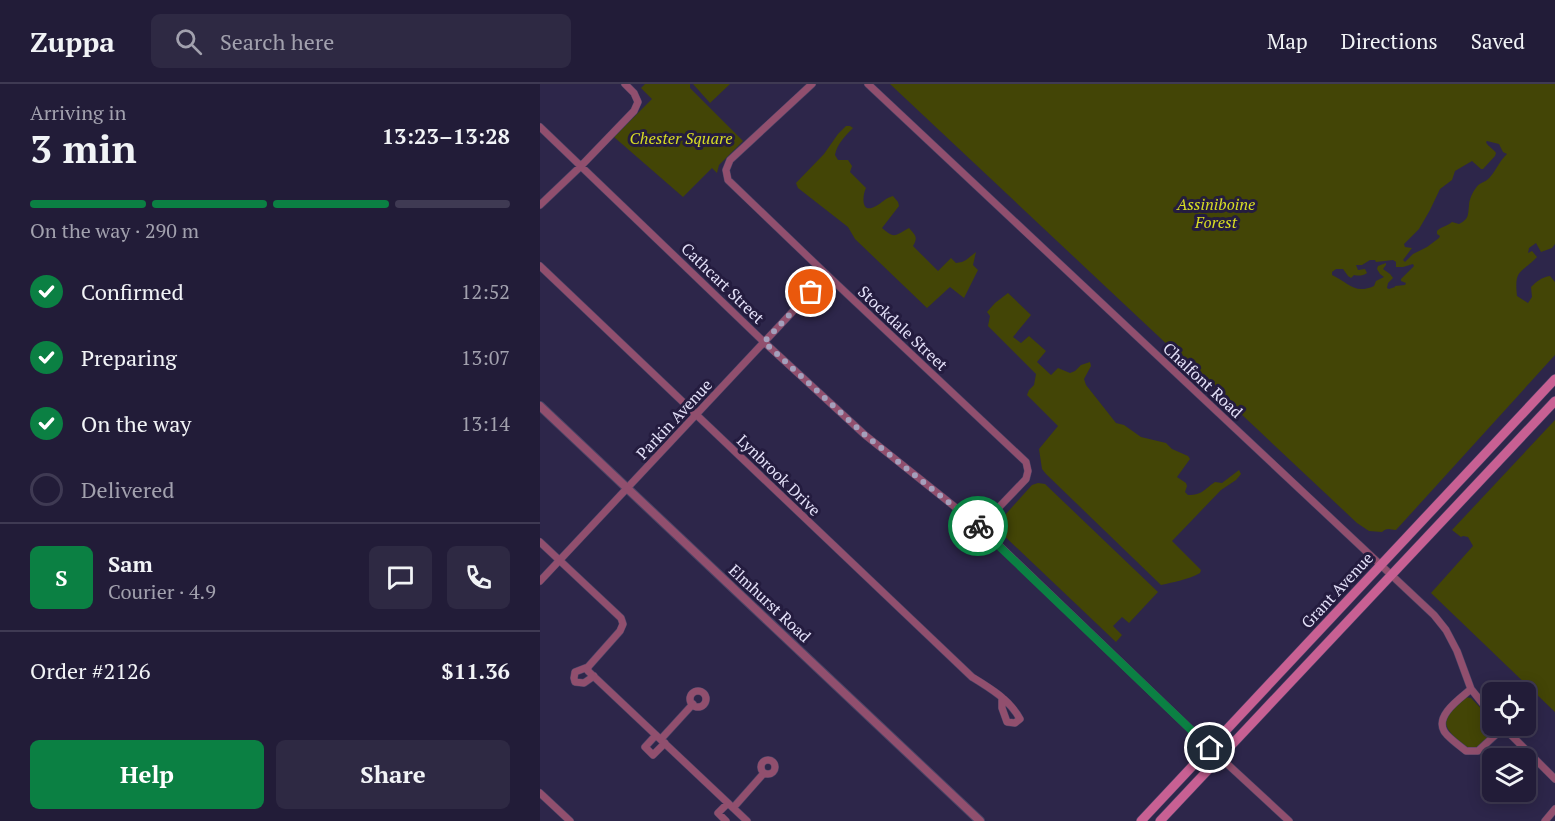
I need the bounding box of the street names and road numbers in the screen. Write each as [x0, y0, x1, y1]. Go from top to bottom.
street label: Cathcart Street [677, 238, 769, 328]
street label: Stockdale Street [853, 281, 953, 375]
street label: Chalfont Road [1158, 337, 1248, 423]
street label: Parkin Avenue [631, 374, 717, 464]
street label: Lynbrook Drive [732, 429, 826, 521]
street label: Grant Avenue [1296, 547, 1378, 633]
street label: Elmhurst Road [724, 559, 816, 647]

